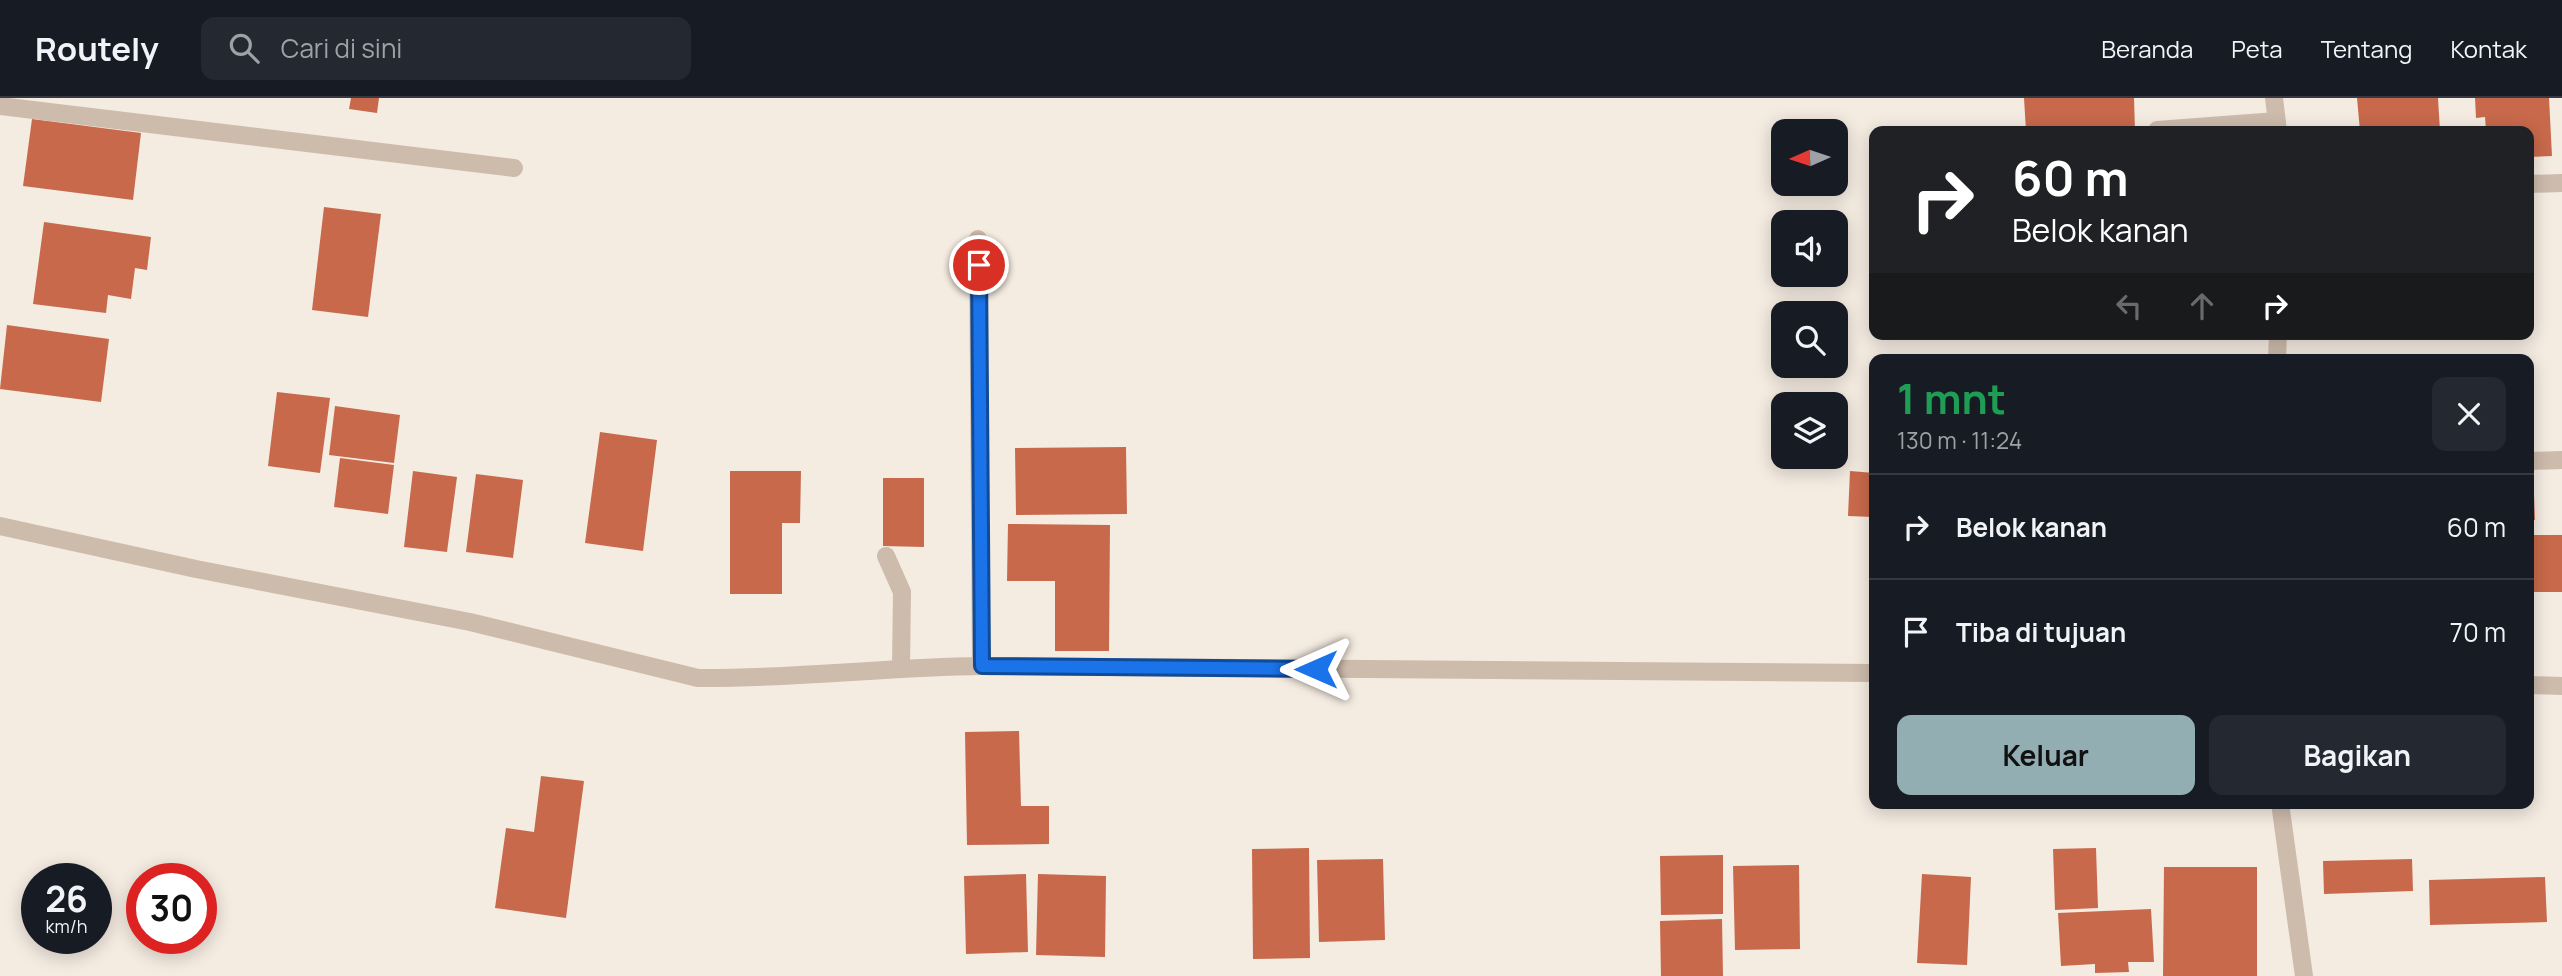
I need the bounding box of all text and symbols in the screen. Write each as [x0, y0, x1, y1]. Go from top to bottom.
search box [201, 17, 691, 80]
text: Routely [35, 26, 159, 71]
icon: search [225, 29, 263, 67]
text: Cari di sini [281, 30, 402, 66]
text: Beranda [2101, 32, 2193, 65]
text: Peta [2231, 32, 2283, 65]
text: Tentang [2321, 32, 2412, 65]
text: Kontak [2450, 32, 2527, 65]
north arrow [1771, 119, 1848, 196]
map controls [1771, 119, 1848, 469]
text: 60 m [2012, 144, 2129, 211]
icon: right [1897, 154, 1988, 245]
text: Belok kanan [2012, 208, 2188, 252]
button: sound [1771, 210, 1848, 287]
pin [949, 235, 1009, 295]
icon: arrive [960, 246, 998, 284]
icon: left [2110, 287, 2148, 325]
icon: ahead [2183, 287, 2221, 325]
icon: right [2256, 287, 2294, 325]
button: search [1771, 301, 1848, 378]
text: 1 mnt [1897, 369, 2006, 427]
button: close [2432, 377, 2506, 451]
button: layers [1771, 392, 1848, 469]
text: 130 m · 11:24 [1897, 424, 2022, 456]
icon: right [1897, 508, 1935, 546]
text: Belok kanan [1956, 509, 2107, 545]
text: 60 m [2447, 509, 2506, 545]
icon: arrive [1897, 613, 1935, 651]
text: Tiba di tujuan [1956, 614, 2126, 650]
text: 70 m [2450, 614, 2506, 650]
position arrow [1279, 632, 1353, 706]
button: Keluar [1897, 715, 2195, 795]
button: Bagikan [2209, 715, 2506, 795]
speed limit sign: 30 [126, 863, 217, 954]
text: 26 [45, 875, 88, 923]
text: km/h [46, 914, 87, 938]

